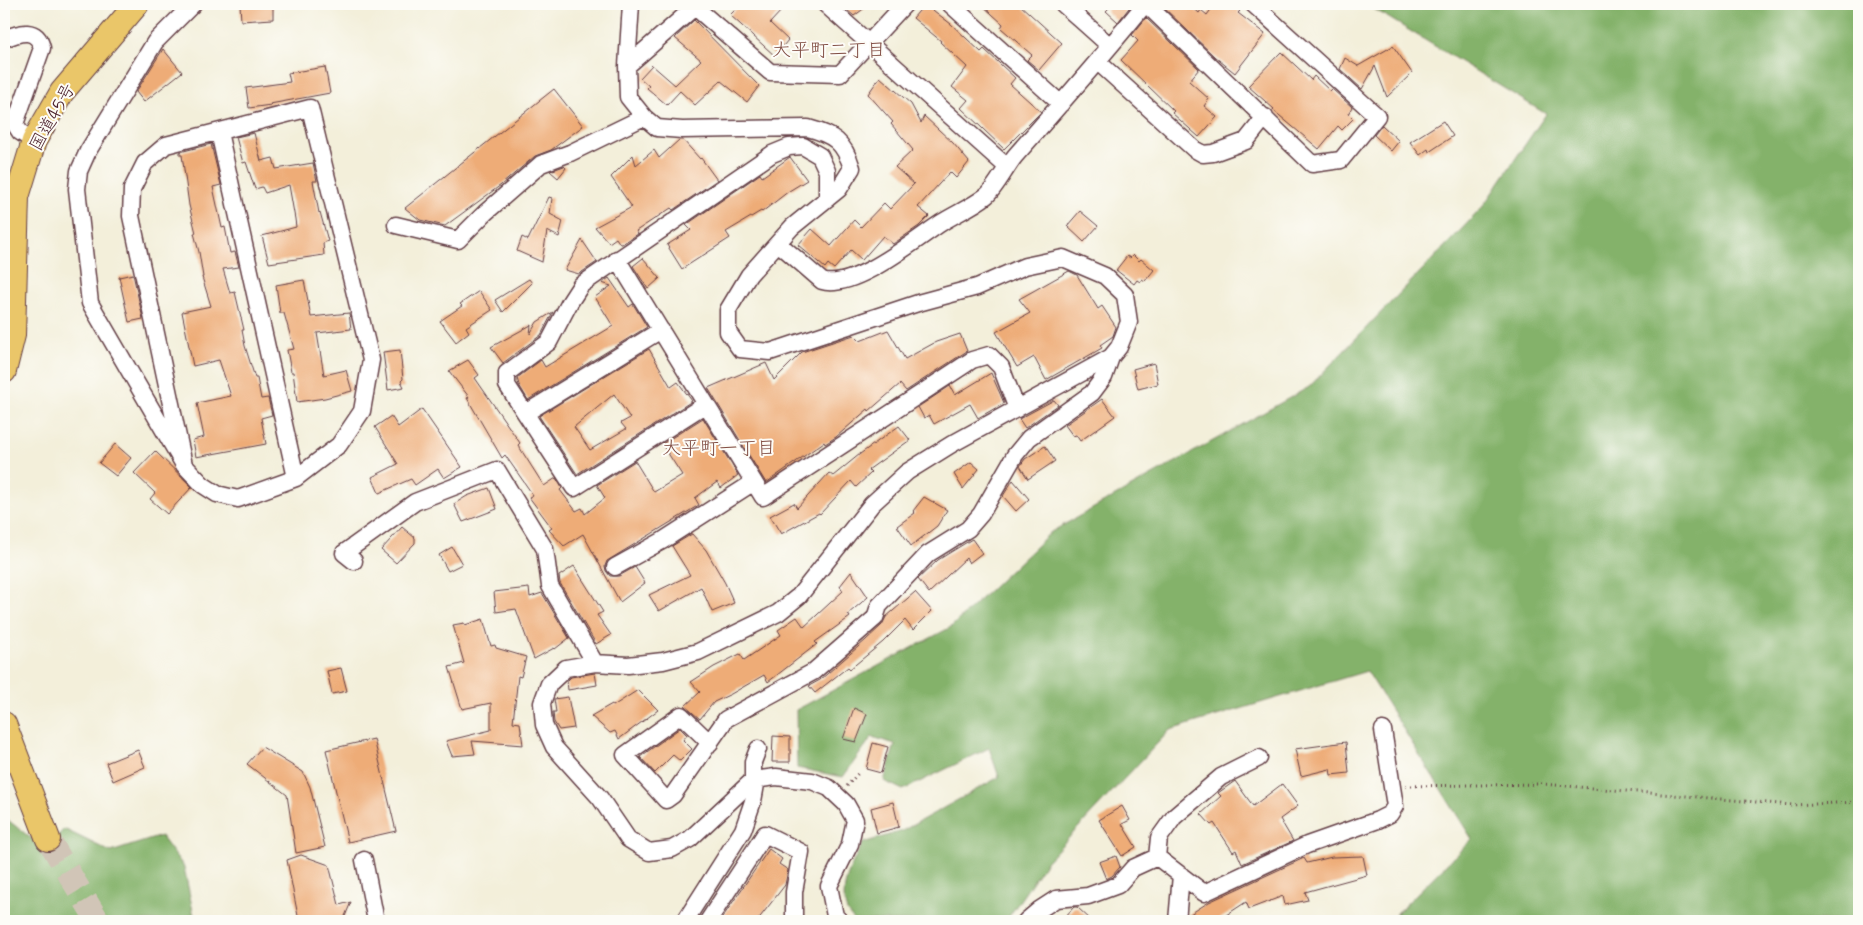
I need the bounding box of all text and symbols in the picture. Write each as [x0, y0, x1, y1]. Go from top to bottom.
district label: 大平町二丁目 [772, 38, 886, 63]
street label: 国道45号 [24, 79, 81, 156]
district label: 大平町一丁目 [662, 436, 776, 461]

